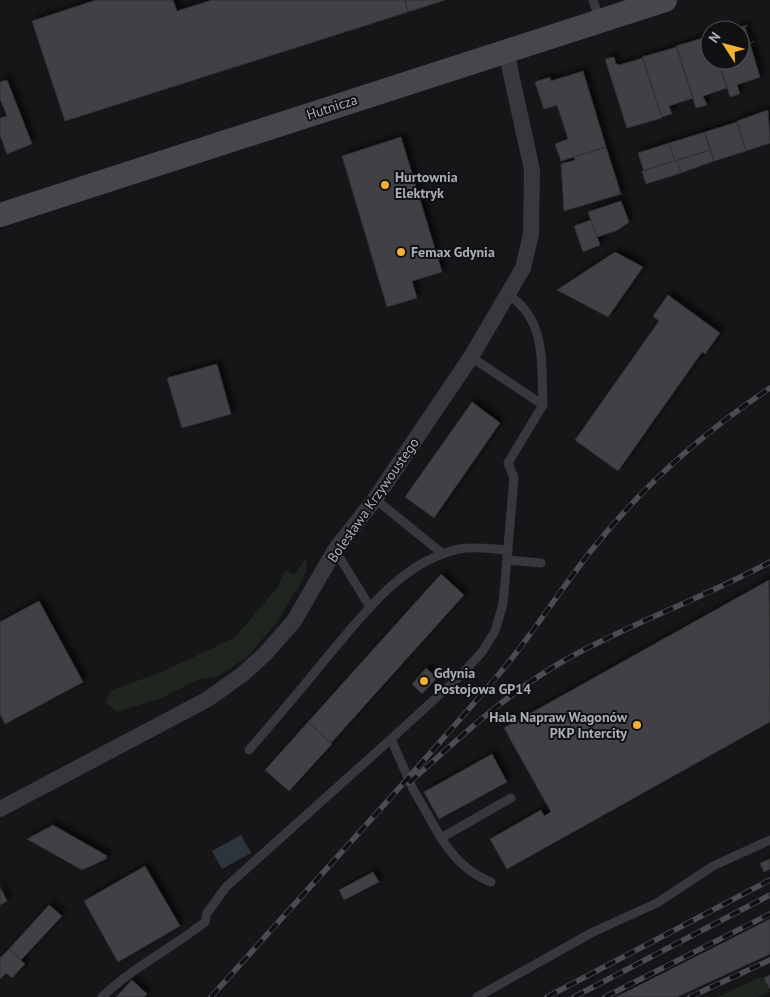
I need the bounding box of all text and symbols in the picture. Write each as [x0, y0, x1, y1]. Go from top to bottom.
north arrow [700, 20, 750, 70]
text: N [704, 28, 724, 46]
street label: Hutnicza [304, 90, 360, 124]
place label: Hurtownia Elektryk [395, 168, 458, 202]
marker: Hurtownia Elektryk [379, 179, 391, 191]
place label: Femax Gdynia [411, 243, 495, 261]
marker: Femax Gdynia [395, 246, 407, 258]
street label: Bolesława Krzywoustego [323, 434, 423, 566]
place label: Gdynia Postojowa GP14 [434, 664, 531, 698]
marker: Gdynia Postojowa GP14 [418, 675, 430, 687]
place label: Hala Napraw Wagonów PKP Intercity [489, 708, 628, 742]
marker: Hala Napraw Wagonów PKP Intercity [631, 719, 643, 731]

